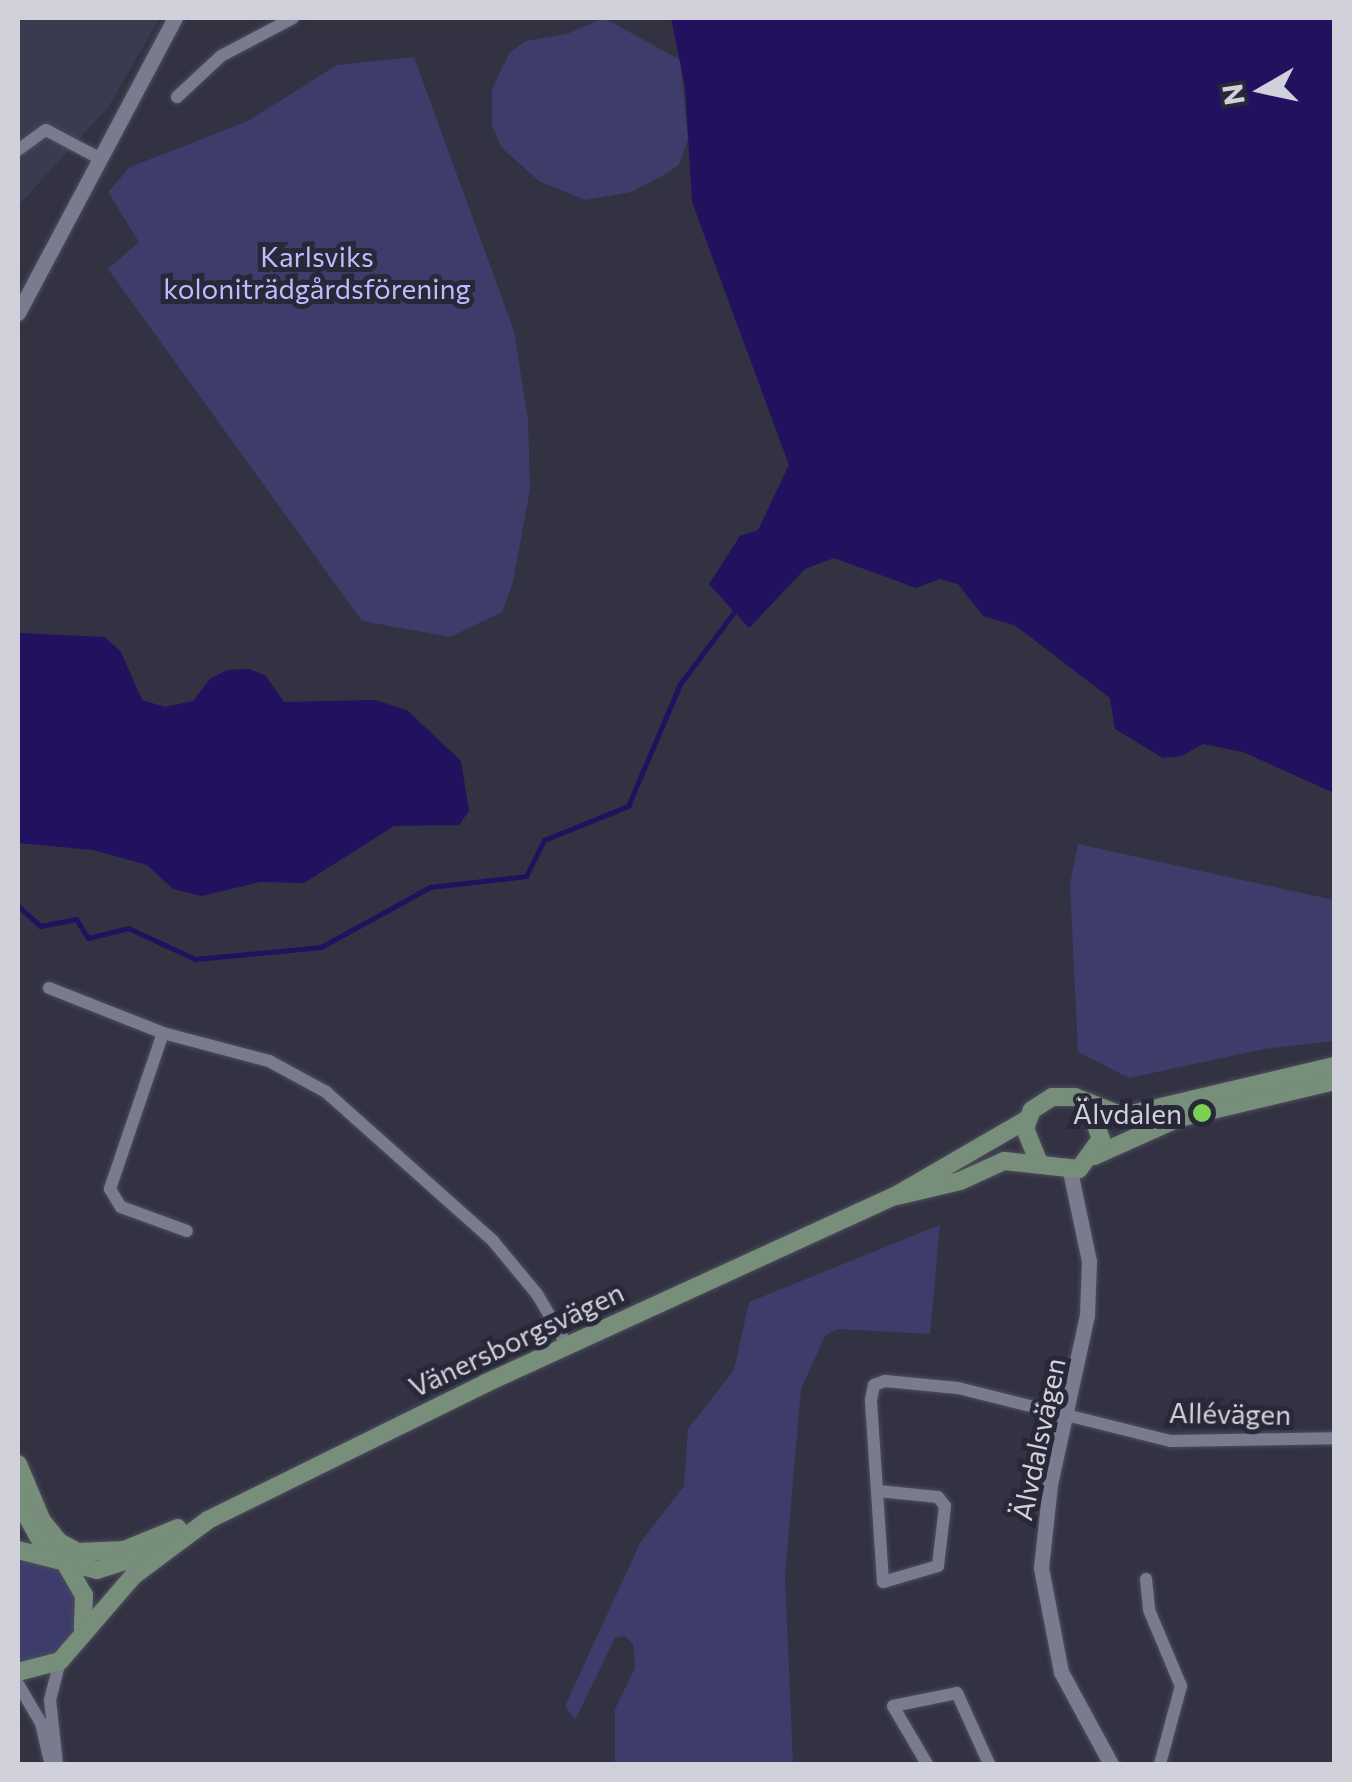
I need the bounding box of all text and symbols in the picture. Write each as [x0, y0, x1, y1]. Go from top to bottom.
north arrow [1212, 40, 1312, 140]
text: N [1214, 82, 1251, 108]
park label: Karlsviks koloniträdgårdsförening [163, 239, 471, 305]
place label: Älvdalen [1073, 1096, 1182, 1130]
marker: Älvdalen [1191, 1102, 1213, 1124]
street label: Vänersborgsvägen [403, 1275, 629, 1403]
street label: Älvdalsvägen [1004, 1355, 1072, 1523]
street label: Allévägen [1169, 1395, 1291, 1431]

